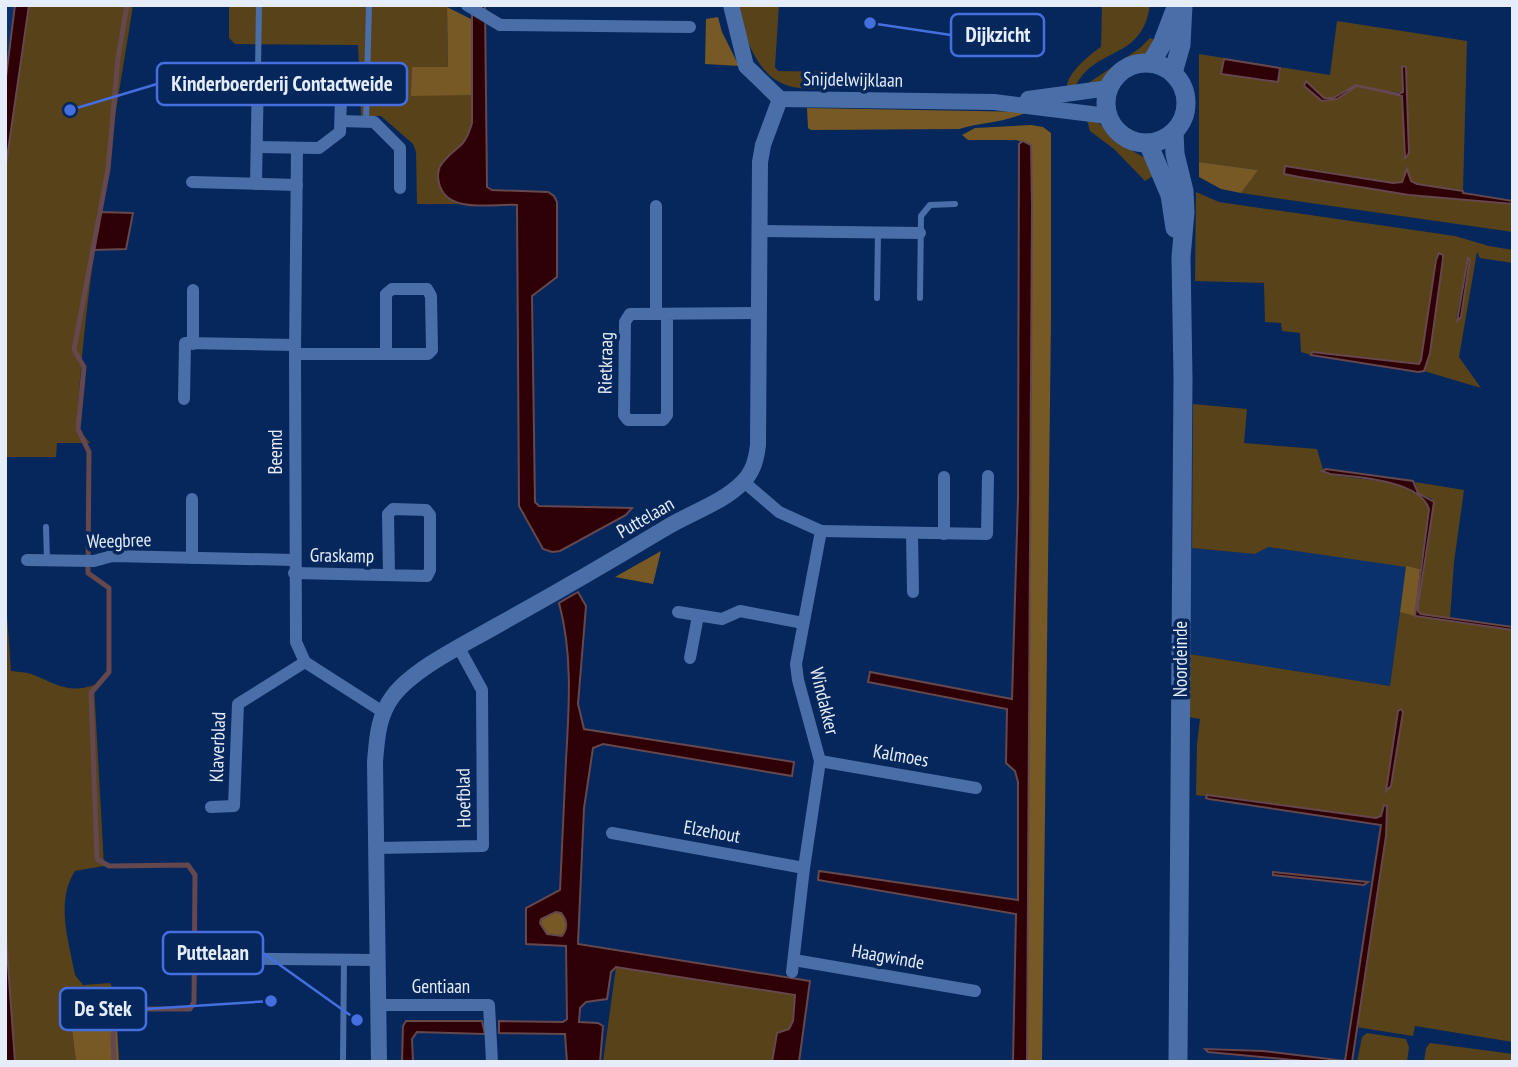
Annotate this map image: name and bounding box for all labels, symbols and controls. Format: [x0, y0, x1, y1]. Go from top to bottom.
callout: Dijkzicht [951, 14, 1044, 56]
text: Dijkzicht [966, 21, 1030, 48]
callout: Kinderboerderij Contactweide [157, 63, 407, 105]
street label: Snijdelwijklaan [803, 66, 903, 92]
text: Kinderboerderij Contactweide [171, 70, 393, 97]
street label: Rietkraag [592, 332, 618, 394]
street label: Beemd [263, 429, 287, 475]
street label: Puttelaan [612, 491, 678, 543]
street label: Weegbree [86, 527, 152, 553]
street label: Graskamp [310, 542, 374, 568]
street label: Noordeinde [1168, 621, 1192, 697]
street label: Windakker [805, 665, 845, 738]
street label: Klaverblad [204, 711, 230, 783]
street label: Kalmoes [871, 738, 931, 772]
street label: Hoefblad [450, 768, 476, 828]
street label: Elzehout [682, 814, 743, 848]
callout: Puttelaan [163, 932, 263, 974]
street label: Haagwinde [850, 938, 926, 974]
text: Puttelaan [177, 939, 249, 966]
street label: Gentiaan [412, 974, 470, 998]
callout: De Stek [60, 988, 146, 1030]
text: De Stek [74, 995, 132, 1022]

